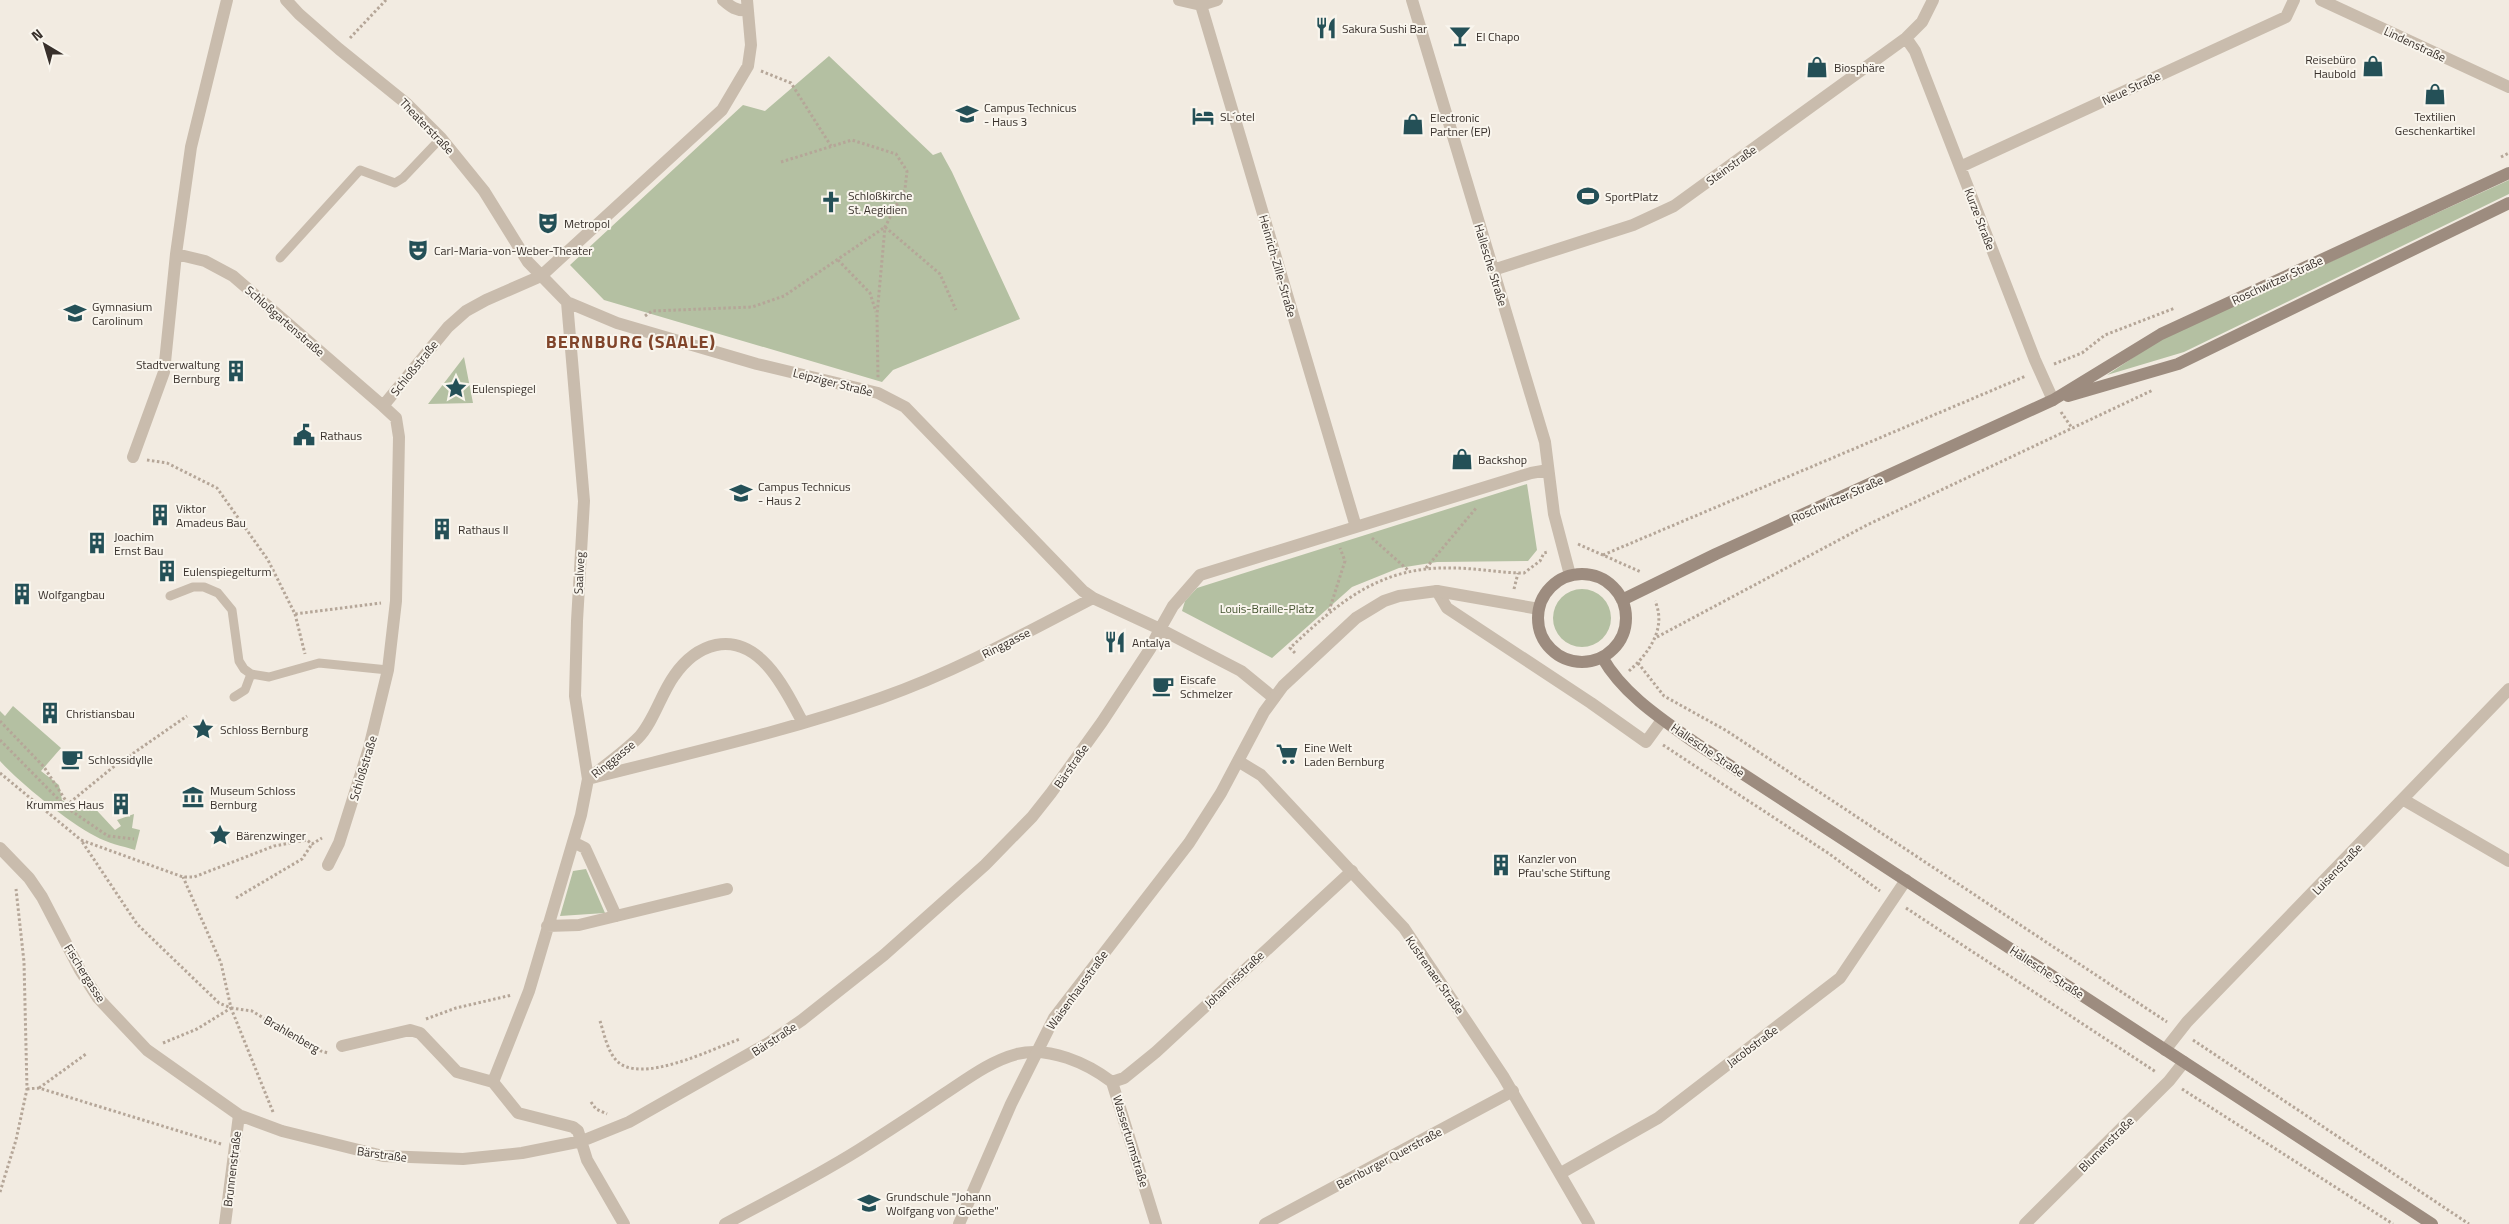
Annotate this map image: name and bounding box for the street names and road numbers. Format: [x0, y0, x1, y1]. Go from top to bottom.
street label: Lindenstraße [2381, 21, 2449, 67]
street label: Neue Straße [2098, 66, 2164, 110]
street label: Theaterstraße [395, 93, 459, 159]
street label: Steinstraße [1702, 140, 1760, 190]
street label: Kurze Straße [1959, 185, 2001, 253]
street label: Heinrich-Zille-Straße [1254, 212, 1302, 320]
street label: Hallesche Straße [1469, 221, 1513, 309]
street label: Roschwitzer Straße [2228, 251, 2326, 309]
street label: Schloßgartenstraße [241, 281, 329, 361]
street label: Schloßstraße [386, 336, 442, 400]
street label: Leipziger Straße [791, 363, 875, 401]
street label: Roschwitzer Straße [1788, 470, 1886, 528]
street label: Saalweg [568, 551, 590, 595]
street label: Ringgasse [979, 623, 1033, 663]
street label: Hallesche Straße [1667, 718, 1749, 782]
street label: Schloßstraße [344, 733, 382, 803]
street label: Ringgasse [587, 735, 639, 783]
street label: Bärstraße [1049, 740, 1093, 792]
street label: Luisenstraße [2307, 839, 2367, 899]
street label: Kustrenaer Straße [1401, 932, 1469, 1018]
street label: Fischergasse [60, 940, 110, 1006]
street label: Hallesche Straße [2006, 941, 2088, 1003]
street label: Waisenhausstraße [1042, 946, 1112, 1034]
street label: Johannisstraße [1200, 946, 1268, 1012]
street label: Brahlenberg [260, 1010, 324, 1058]
street label: Bärstraße [748, 1017, 800, 1061]
street label: Jacobstraße [1722, 1020, 1782, 1072]
street label: Wasserturmstraße [1108, 1093, 1154, 1189]
street label: Blumenstraße [2074, 1112, 2138, 1176]
street label: Bernburger Querstraße [1333, 1122, 1445, 1194]
street label: Brunnenstraße [218, 1130, 246, 1208]
street label: Bärstraße [356, 1141, 408, 1167]

